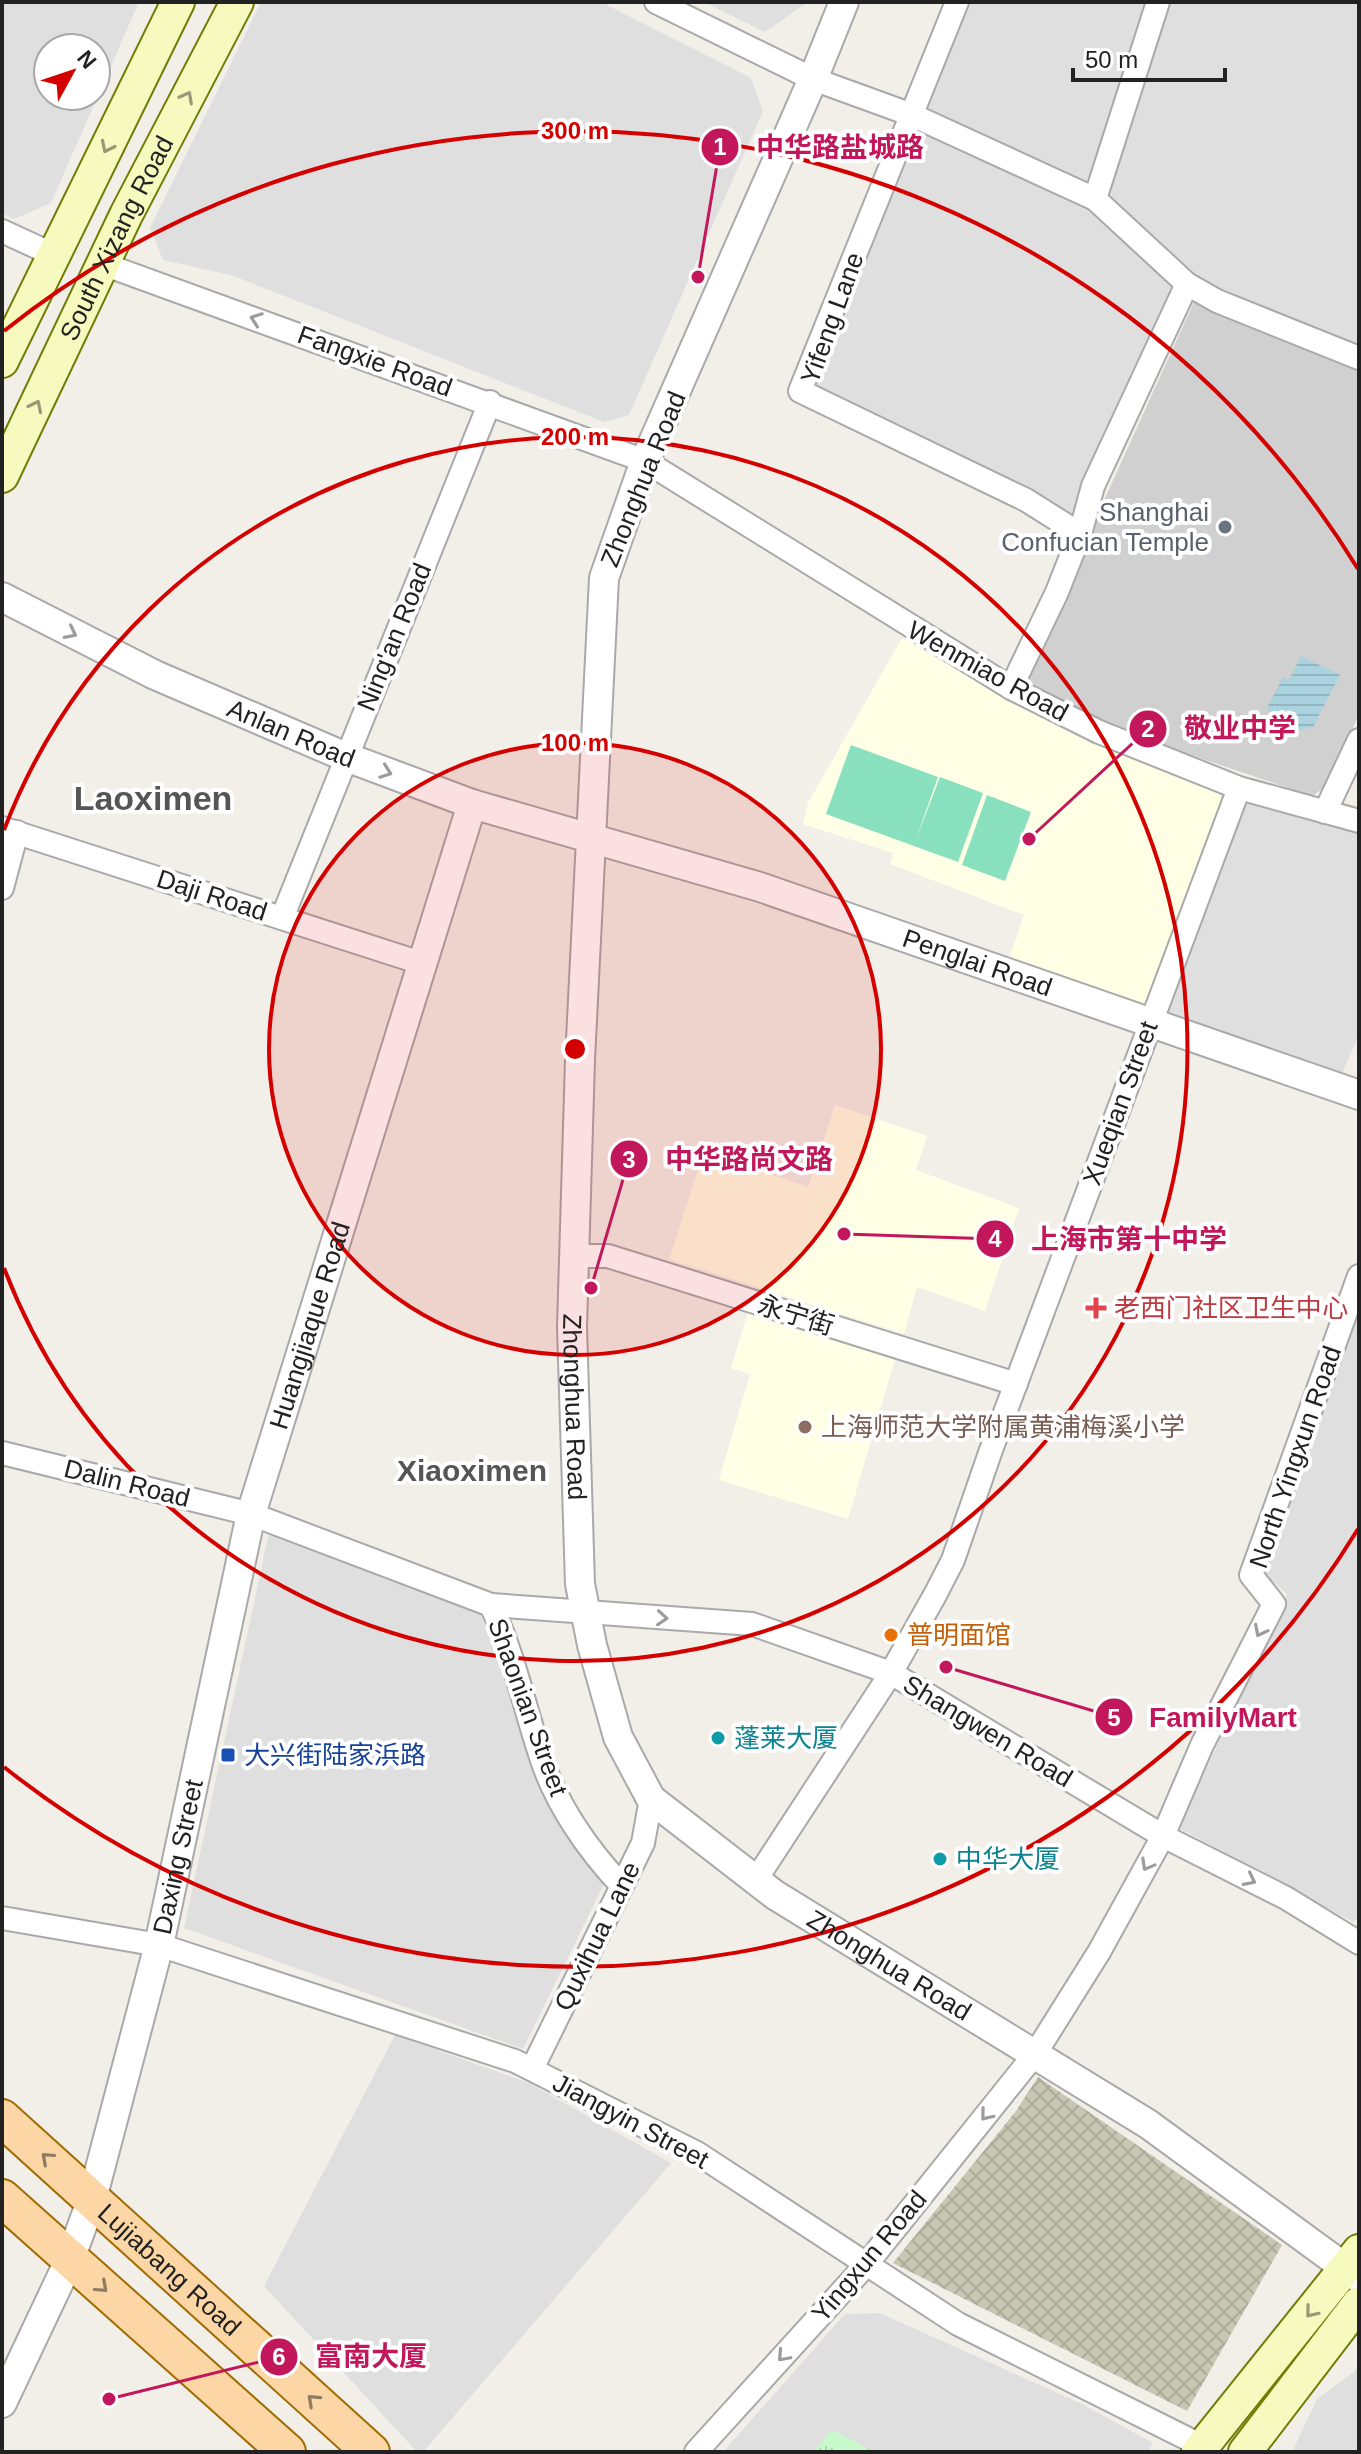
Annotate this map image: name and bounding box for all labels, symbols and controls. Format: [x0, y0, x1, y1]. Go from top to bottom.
north arrow [32, 32, 112, 112]
scale bar [1073, 32, 1225, 82]
text: N [72, 45, 102, 74]
text: 50 m [1085, 46, 1138, 73]
one-way arrow [178, 91, 193, 105]
text: 300 m [541, 117, 609, 144]
callout: 中华路盐城路 [700, 121, 940, 173]
street label: South Xizang Road [54, 131, 180, 345]
text: 中华路盐城路 [756, 132, 924, 163]
text: 1 [713, 133, 727, 160]
one-way arrow [101, 139, 117, 154]
street label: Yifeng Lane [794, 248, 870, 388]
one-way arrow [250, 312, 264, 329]
street label: Fangxie Road [294, 319, 456, 403]
street label: Zhonghua Road [594, 387, 692, 571]
one-way arrow [26, 399, 42, 414]
text: 200 m [541, 423, 609, 450]
place label: Shanghai Confucian Temple [1001, 497, 1209, 557]
marker: Shanghai Confucian Temple [1216, 518, 1234, 536]
street label: Ning'an Road [351, 559, 437, 715]
street label: Wenmiao Road [903, 615, 1073, 727]
one-way arrow [63, 623, 78, 638]
street label: Anlan Road [223, 693, 359, 774]
callout: 敬业中学 [1128, 703, 1312, 755]
text: 敬业中学 [1184, 713, 1296, 744]
text: 2 [1141, 715, 1155, 742]
text: 100 m [541, 729, 609, 756]
one-way arrow [378, 762, 392, 779]
district label: Laoximen [74, 779, 232, 817]
street label: Daji Road [153, 863, 271, 927]
street label: Penglai Road [899, 923, 1056, 1002]
street label: Xueqian Street [1076, 1016, 1164, 1189]
centre of rings [561, 1035, 589, 1063]
callout: 中华路尚文路 [609, 1133, 849, 1185]
text: 中华路尚文路 [665, 1144, 833, 1175]
text: 3 [622, 1146, 636, 1173]
callout: 上海市第十中学 [975, 1213, 1243, 1265]
street label: Huangjiaque Road [263, 1218, 356, 1433]
text: 上海市第十中学 [1031, 1224, 1227, 1255]
text: 4 [988, 1225, 1002, 1252]
street label: 永宁街 [754, 1289, 838, 1341]
place label: 老西门社区卫生中心 [1114, 1293, 1348, 1323]
marker: 老西门社区卫生中心 [1085, 1297, 1107, 1319]
street label: Zhonghua Road [557, 1313, 592, 1501]
street label: North Yingxun Road [1243, 1342, 1347, 1572]
place label: 上海师范大学附属黄浦梅溪小学 [821, 1412, 1185, 1442]
marker: 上海师范大学附属黄浦梅溪小学 [796, 1418, 814, 1436]
street label: Dalin Road [61, 1453, 193, 1513]
district label: Xiaoximen [397, 1454, 547, 1487]
one-way arrow [656, 1609, 669, 1626]
street label: Shaonian Street [482, 1614, 574, 1800]
place label: 普明面馆 [907, 1620, 1011, 1650]
one-way arrow [1255, 1623, 1270, 1638]
marker: 普明面馆 [882, 1626, 900, 1644]
street label: Shangwen Road [898, 1669, 1078, 1793]
callout: FamilyMart [1094, 1691, 1313, 1743]
text: FamilyMart [1149, 1702, 1297, 1733]
text: 5 [1107, 1704, 1121, 1731]
place label: 蓬莱大厦 [734, 1723, 838, 1753]
marker: 蓬莱大厦 [709, 1729, 727, 1747]
place label: 大兴街陆家浜路 [244, 1740, 426, 1770]
marker: 大兴街陆家浜路 [219, 1746, 237, 1764]
street label: Daxing Street [147, 1776, 209, 1937]
place label: 中华大厦 [956, 1844, 1060, 1874]
marker: 中华大厦 [931, 1850, 949, 1868]
one-way arrow [1141, 1856, 1157, 1871]
street label: Quxihua Lane [548, 1857, 646, 2015]
one-way arrow [1242, 1871, 1257, 1886]
street label: Zhonghua Road [802, 1904, 977, 2027]
street label: Jiangyin Street [548, 2067, 715, 2175]
one-way arrow [981, 2105, 996, 2120]
one-way arrow [42, 2154, 57, 2168]
street label: Yingxun Road [805, 2184, 933, 2328]
street label: Lujiabang Road [92, 2197, 247, 2342]
one-way arrow [92, 2277, 107, 2292]
one-way arrow [1306, 2303, 1321, 2318]
callout: 富南大厦 [259, 2331, 443, 2383]
text: 富南大厦 [315, 2341, 427, 2372]
text: 6 [272, 2343, 286, 2370]
one-way arrow [778, 2347, 792, 2362]
one-way arrow [308, 2394, 322, 2409]

